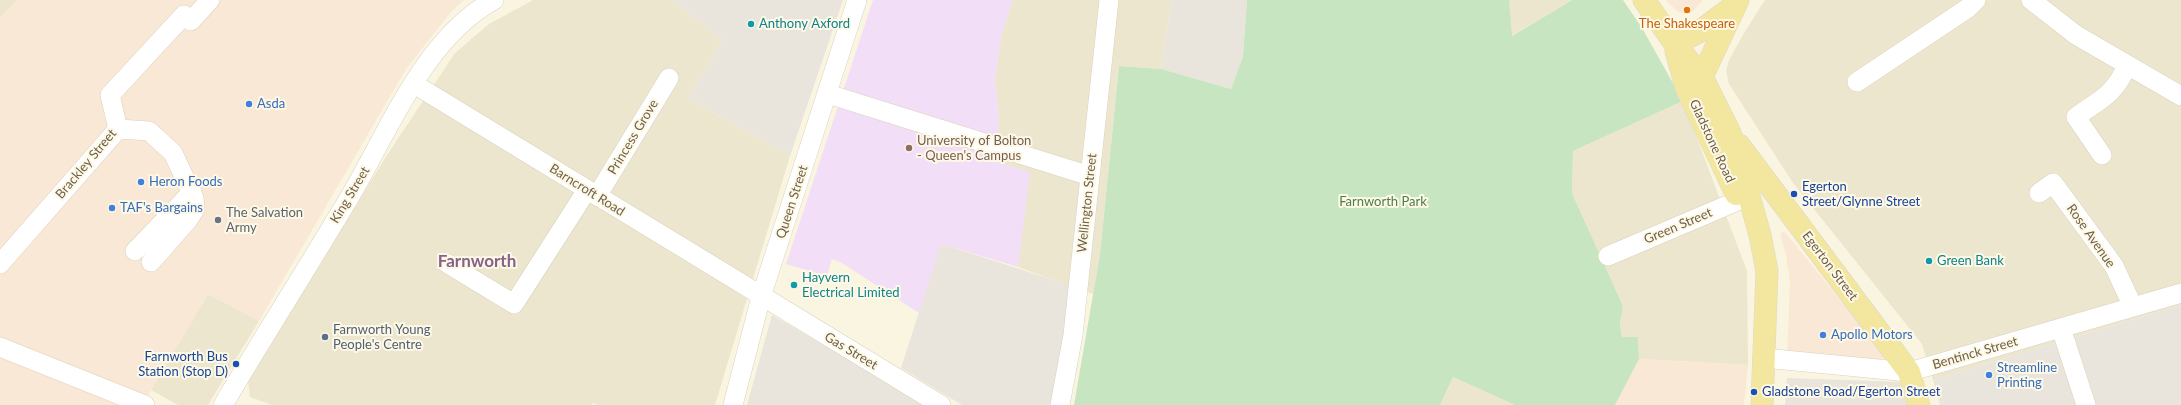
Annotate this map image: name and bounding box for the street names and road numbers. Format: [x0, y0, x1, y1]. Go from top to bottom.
street label: Princess Grove [604, 97, 662, 177]
street label: Gladstone Road [1686, 97, 1738, 185]
street label: Brackley Street [52, 126, 120, 202]
street label: Wellington Street [1074, 153, 1100, 253]
street label: Barncroft Road [547, 161, 627, 219]
street label: Queen Street [773, 163, 811, 241]
street label: King Street [327, 164, 373, 226]
street label: Rose Avenue [2063, 201, 2119, 271]
street label: Green Street [1642, 205, 1714, 247]
street label: Egerton Street [1799, 228, 1861, 304]
street label: Gas Street [822, 329, 880, 373]
street label: Bentinck Street [1931, 333, 2019, 373]

